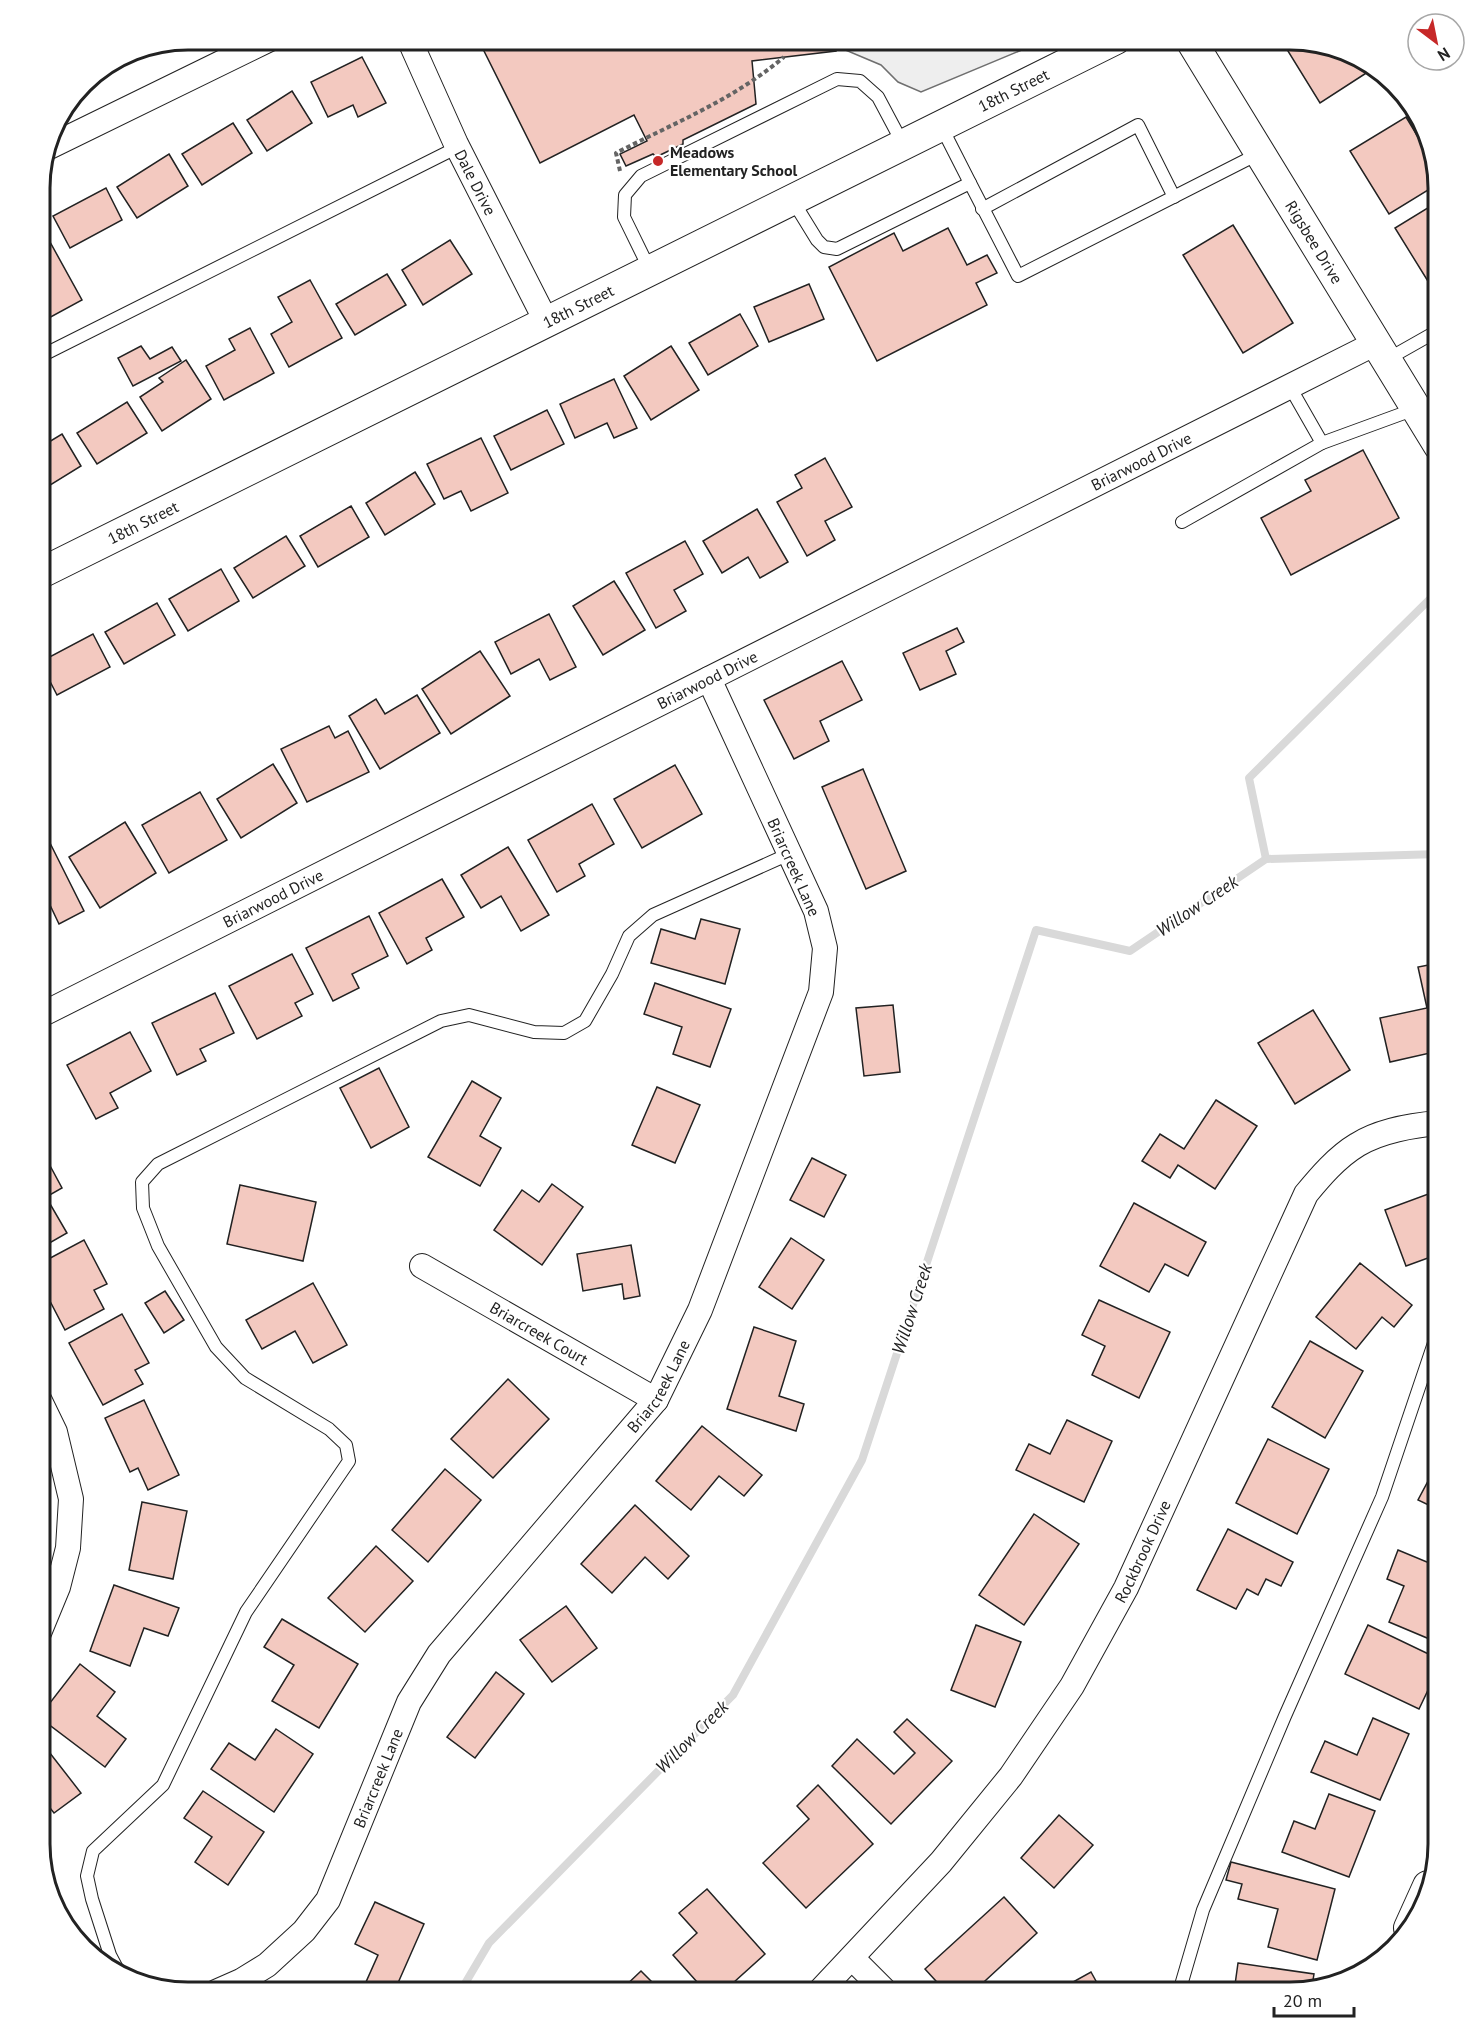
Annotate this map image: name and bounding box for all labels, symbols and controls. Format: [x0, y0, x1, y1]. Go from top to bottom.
north arrow [1406, 12, 1466, 72]
text: N [1434, 43, 1454, 66]
street label: 18th Street [975, 64, 1053, 116]
place label: Meadows Elementary School [670, 142, 797, 180]
street label: Dale Drive [450, 146, 501, 219]
marker: Meadows Elementary School [651, 154, 665, 168]
street label: Rigsbee Drive [1281, 197, 1347, 287]
street label: 18th Street [539, 280, 618, 332]
street label: Briarwood Drive [1088, 428, 1195, 495]
street label: 18th Street [104, 496, 182, 548]
street label: Briarwood Drive [653, 646, 761, 713]
street label: Briarcreek Lane [763, 815, 825, 919]
street label: Briarwood Drive [219, 865, 327, 932]
water label: Willow Creek [1151, 869, 1243, 941]
water label: Willow Creek [886, 1260, 937, 1357]
street label: Briarcreek Court [487, 1297, 592, 1369]
street label: Briarcreek Lane [623, 1336, 694, 1437]
street label: Rockbrook Drive [1110, 1497, 1175, 1606]
water label: Willow Creek [650, 1695, 734, 1778]
street label: Briarcreek Lane [349, 1725, 407, 1831]
scale bar [1274, 1980, 1354, 2018]
text: 20 m [1283, 1989, 1322, 2012]

